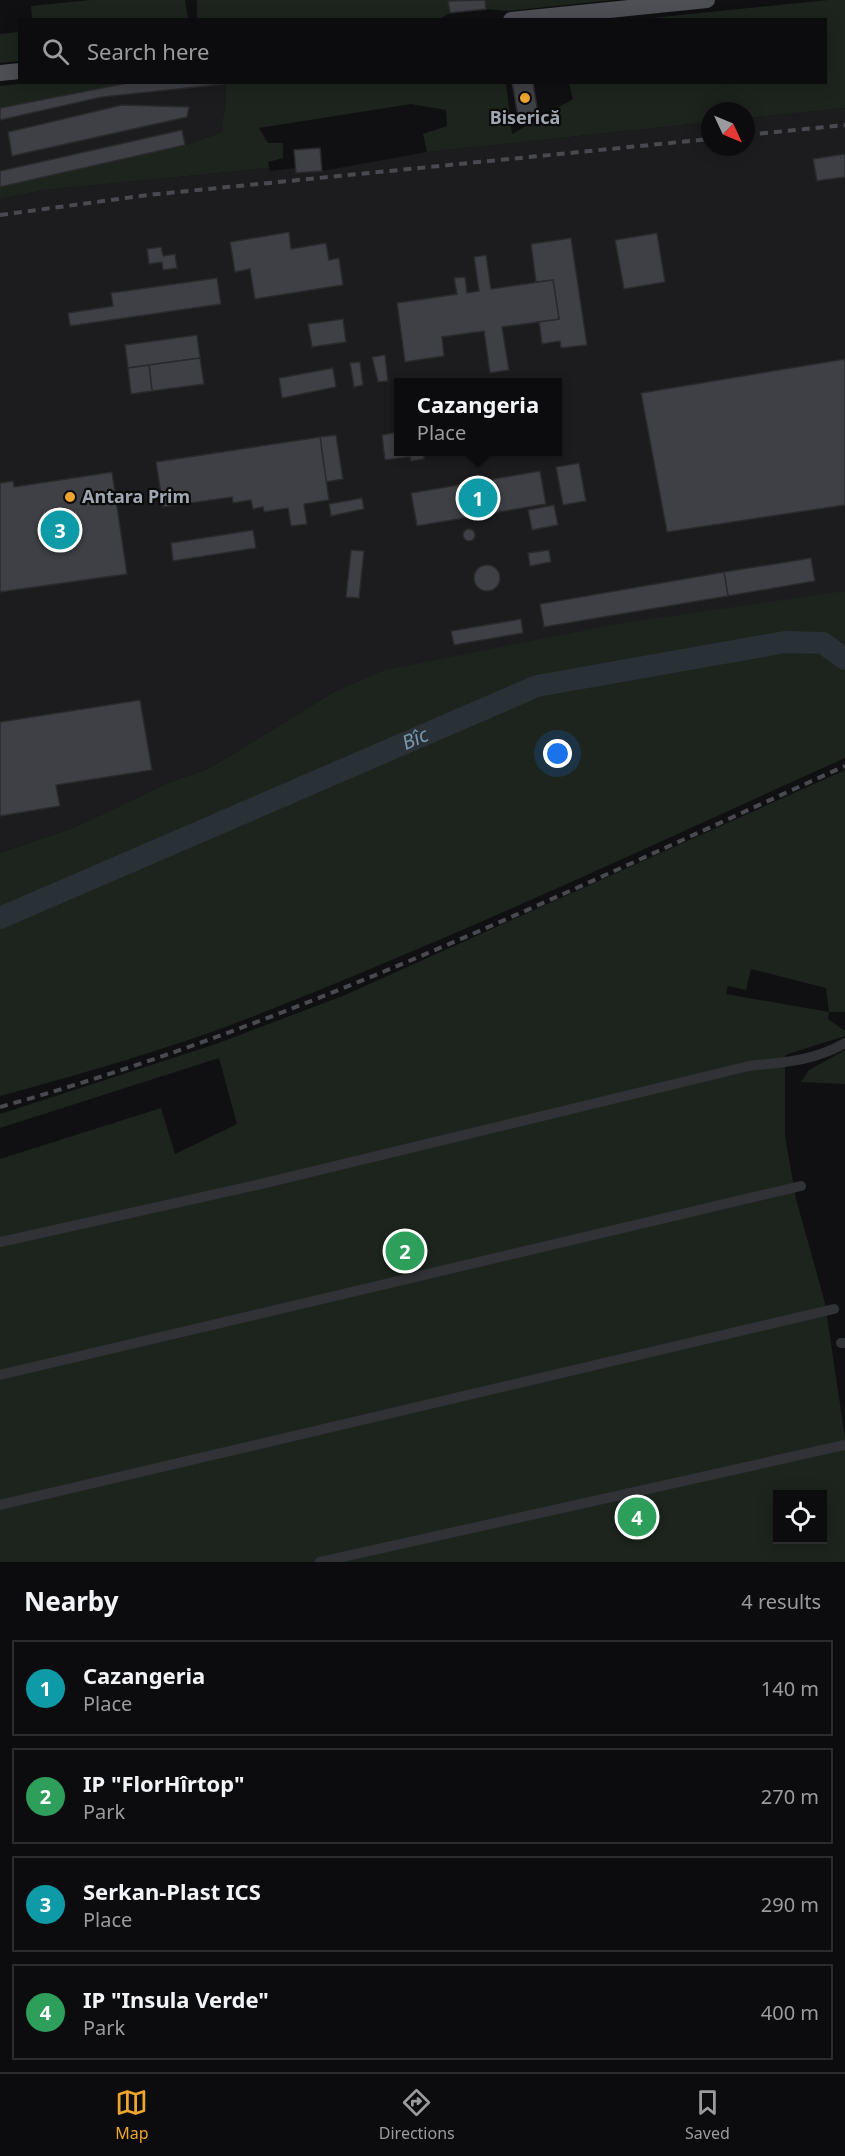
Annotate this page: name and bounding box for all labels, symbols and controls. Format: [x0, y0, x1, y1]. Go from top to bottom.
search box [18, 18, 827, 84]
icon: search [39, 35, 72, 68]
text: Search here [87, 36, 209, 66]
marker: Biserică [518, 91, 532, 105]
north arrow [701, 102, 755, 156]
place label: Biserică [490, 105, 560, 129]
popup [394, 378, 562, 456]
text: Cazangeria [417, 389, 539, 419]
text: Place [417, 419, 466, 446]
pin: 1 [458, 476, 498, 520]
place label: Antara Prim [82, 484, 190, 508]
marker: Antara Prim [63, 490, 77, 504]
pin: 3 [40, 508, 80, 552]
water label: Bîc [397, 720, 433, 756]
your location [543, 739, 572, 768]
pin: 2 [386, 1228, 424, 1274]
map controls [773, 1490, 827, 1544]
button: locate [773, 1490, 827, 1544]
pin: 4 [618, 1494, 656, 1540]
text: Nearby [24, 1583, 119, 1619]
text: 4 results [741, 1588, 821, 1615]
text: Cazangeria [83, 1660, 205, 1690]
text: 1 [40, 1675, 51, 1702]
text: 140 m [761, 1675, 819, 1702]
text: Place [83, 1690, 132, 1717]
text: IP "FlorHîrtop" [83, 1768, 244, 1798]
text: 2 [40, 1783, 51, 1810]
text: 270 m [761, 1783, 819, 1810]
text: Park [83, 1798, 125, 1825]
text: Serkan-Plast ICS [83, 1876, 261, 1906]
text: 3 [40, 1891, 51, 1918]
text: 290 m [761, 1891, 819, 1918]
text: Place [83, 1906, 132, 1933]
text: IP "Insula Verde" [83, 1984, 269, 2014]
text: 4 [40, 1999, 51, 2026]
text: 400 m [761, 1999, 819, 2026]
text: Park [83, 2014, 125, 2041]
tab: Map [115, 2086, 148, 2144]
tab: Directions [379, 2086, 455, 2144]
tab: Saved [685, 2086, 730, 2144]

